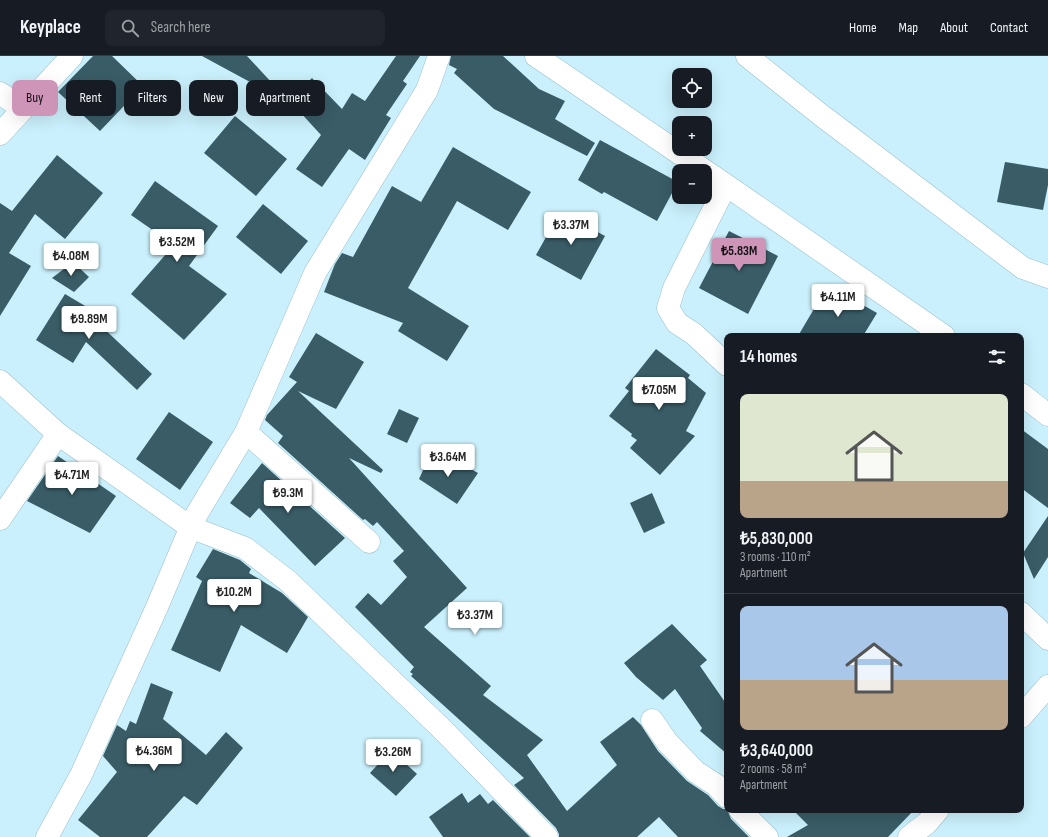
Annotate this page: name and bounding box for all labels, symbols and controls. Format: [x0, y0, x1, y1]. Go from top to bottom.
search box [105, 10, 385, 46]
text: Keyplace [20, 16, 81, 39]
icon: search [119, 17, 141, 39]
text: Search here [151, 18, 210, 37]
text: Home [849, 19, 877, 36]
text: Map [899, 19, 918, 36]
text: About [940, 19, 968, 36]
text: Contact [990, 19, 1028, 36]
map controls [672, 68, 712, 204]
button: locate [672, 68, 712, 108]
chip: Buy [12, 80, 58, 116]
chip: Rent [66, 80, 116, 116]
chip: Filters [124, 80, 181, 116]
chip: New [189, 80, 238, 116]
chip: Apartment [246, 80, 325, 116]
button: + [672, 116, 712, 156]
button: − [672, 164, 712, 204]
pin: ₺3.37M [538, 212, 604, 246]
text: ₺3.37M [553, 217, 589, 233]
pin: ₺3.52M [144, 229, 210, 263]
text: ₺3.52M [159, 234, 195, 250]
pin: ₺5.83M [706, 238, 772, 272]
pin: ₺4.08M [38, 243, 104, 277]
text: ₺5.83M [721, 243, 757, 259]
text: ₺4.08M [53, 248, 89, 264]
pin: ₺4.11M [805, 284, 871, 318]
text: ₺4.11M [821, 289, 855, 305]
pin: ₺9.89M [56, 306, 122, 340]
text: ₺9.89M [71, 311, 107, 327]
icon: filters [986, 346, 1008, 368]
text: 14 homes [740, 347, 797, 367]
pin: ₺7.05M [626, 377, 692, 411]
text: ₺7.05M [642, 382, 676, 398]
icon: home [838, 420, 910, 492]
pin: ₺3.64M [415, 444, 481, 478]
text: ₺3.64M [430, 449, 466, 465]
pin: ₺4.71M [39, 462, 105, 496]
text: ₺4.71M [55, 467, 89, 483]
pin: ₺9.3M [260, 480, 316, 514]
text: ₺9.3M [273, 485, 303, 501]
text: ₺5,830,000 [740, 529, 813, 549]
text: 3 rooms · 110 m² [740, 549, 811, 565]
text: Apartment [740, 565, 787, 581]
pin: ₺10.2M [201, 579, 267, 613]
text: ₺10.2M [216, 584, 252, 600]
pin: ₺3.37M [442, 602, 508, 636]
text: ₺3.37M [457, 607, 493, 623]
icon: home [838, 632, 910, 704]
pin: ₺4.36M [121, 738, 187, 772]
pin: ₺3.26M [360, 739, 426, 773]
text: ₺3,640,000 [740, 741, 813, 761]
text: ₺4.36M [136, 743, 172, 759]
text: ₺3.26M [375, 744, 411, 760]
text: 2 rooms · 58 m² [740, 761, 807, 777]
text: Apartment [740, 777, 787, 793]

